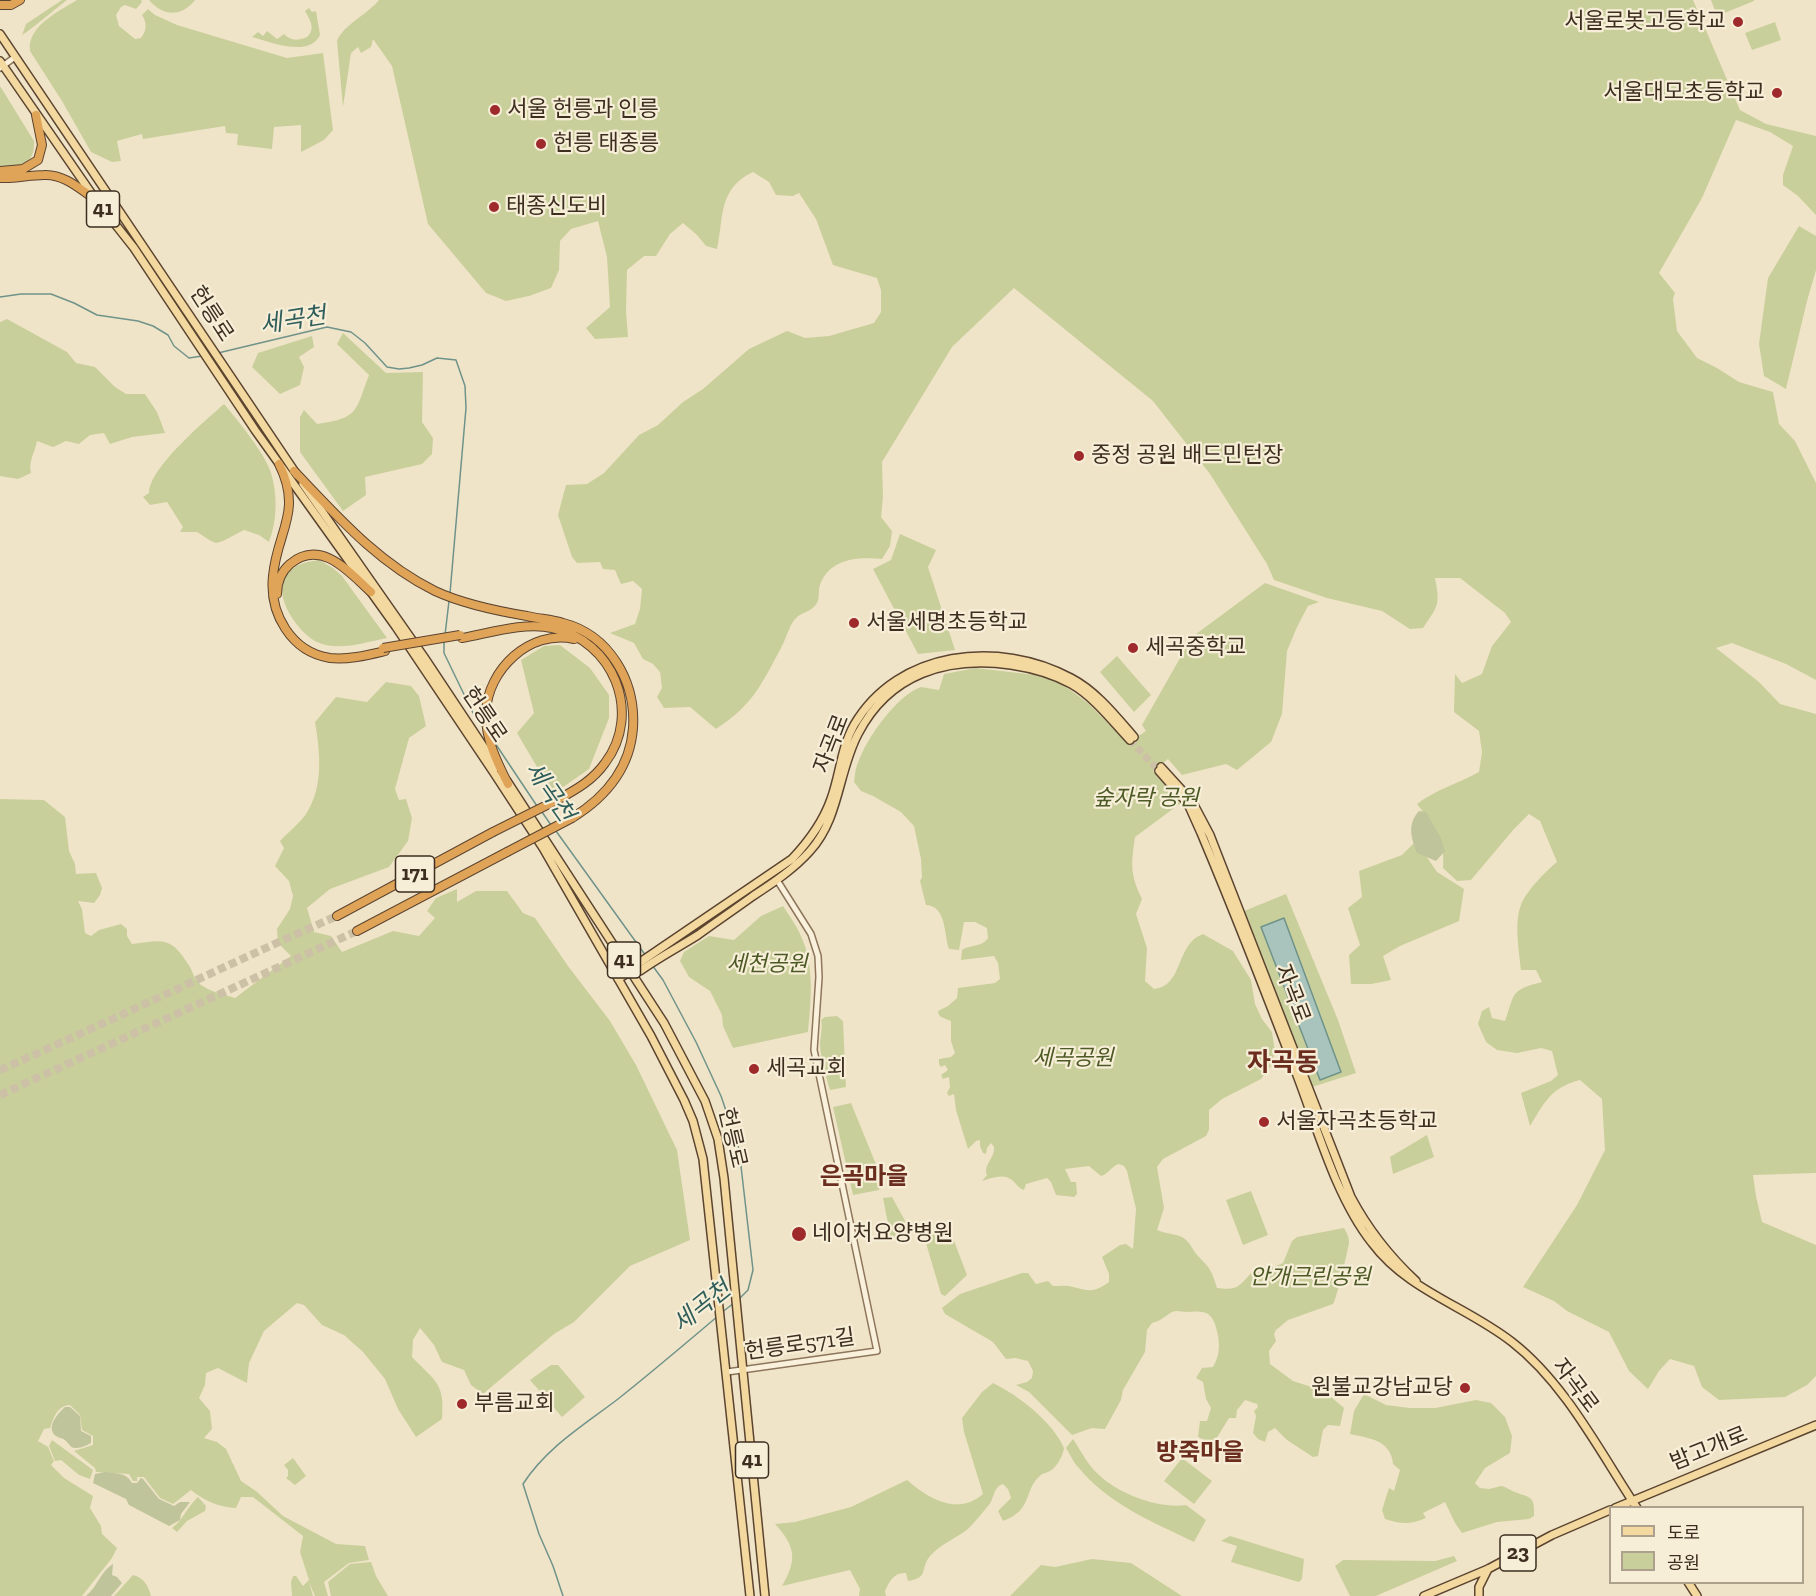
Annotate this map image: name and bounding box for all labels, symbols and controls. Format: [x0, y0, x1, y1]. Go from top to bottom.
place label: 서울로봇고등학교 [1564, 9, 1726, 35]
marker: 서울로봇고등학교 [1731, 15, 1745, 29]
place label: 서울대모초등학교 [1603, 80, 1765, 106]
marker: 서울대모초등학교 [1770, 86, 1784, 100]
place label: 서울 헌릉과 인릉 [507, 97, 659, 123]
marker: 서울 헌릉과 인릉 [488, 103, 502, 117]
place label: 헌릉 태종릉 [553, 131, 659, 157]
marker: 헌릉 태종릉 [534, 137, 548, 151]
road number: 41 [86, 191, 120, 227]
place label: 태종신도비 [506, 194, 607, 220]
marker: 태종신도비 [487, 200, 501, 214]
street label: 헌릉로 [183, 281, 239, 347]
water label: 세곡천 [258, 302, 328, 340]
place label: 중정 공원 배드민턴장 [1091, 443, 1283, 469]
marker: 중정 공원 배드민턴장 [1072, 449, 1086, 463]
place label: 서울세명초등학교 [866, 610, 1028, 636]
marker: 서울세명초등학교 [847, 616, 861, 630]
place label: 세곡중학교 [1145, 635, 1246, 661]
marker: 세곡중학교 [1126, 641, 1140, 655]
street label: 헌릉로 [456, 682, 512, 748]
street label: 자곡로 [809, 711, 855, 777]
water label: 세곡천 [518, 757, 580, 827]
park label: 숲자락 공원 [1093, 786, 1199, 812]
road number: 171 [396, 856, 434, 892]
road number: 41 [608, 942, 640, 978]
park label: 세천공원 [727, 952, 807, 978]
street label: 자곡로 [1269, 961, 1315, 1027]
park label: 세곡공원 [1033, 1046, 1113, 1072]
district label: 자곡동 [1247, 1048, 1319, 1080]
place label: 세곡교회 [766, 1056, 847, 1082]
marker: 세곡교회 [747, 1062, 761, 1076]
street label: 헌릉로 [712, 1105, 752, 1171]
place label: 서울자곡초등학교 [1276, 1109, 1438, 1135]
marker: 서울자곡초등학교 [1257, 1115, 1271, 1129]
district label: 은곡마을 [820, 1163, 908, 1191]
place label: 네이처요양병원 [812, 1221, 954, 1247]
marker: 네이처요양병원 [790, 1225, 808, 1243]
park label: 안개근린공원 [1249, 1265, 1371, 1291]
water label: 세곡천 [667, 1275, 737, 1339]
street label: 헌릉로571길 [743, 1324, 857, 1366]
street label: 자곡로 [1546, 1354, 1604, 1418]
place label: 원불교강남교당 [1311, 1375, 1453, 1401]
marker: 원불교강남교당 [1458, 1381, 1472, 1395]
place label: 부름교회 [474, 1391, 555, 1417]
marker: 부름교회 [455, 1397, 469, 1411]
street label: 밤고개로 [1667, 1422, 1751, 1476]
district label: 방죽마을 [1156, 1439, 1244, 1467]
road number: 41 [736, 1442, 768, 1478]
legend [1609, 1506, 1804, 1584]
text: 도로 [1667, 1522, 1700, 1544]
road number: 23 [1500, 1535, 1536, 1571]
text: 공원 [1667, 1552, 1700, 1574]

